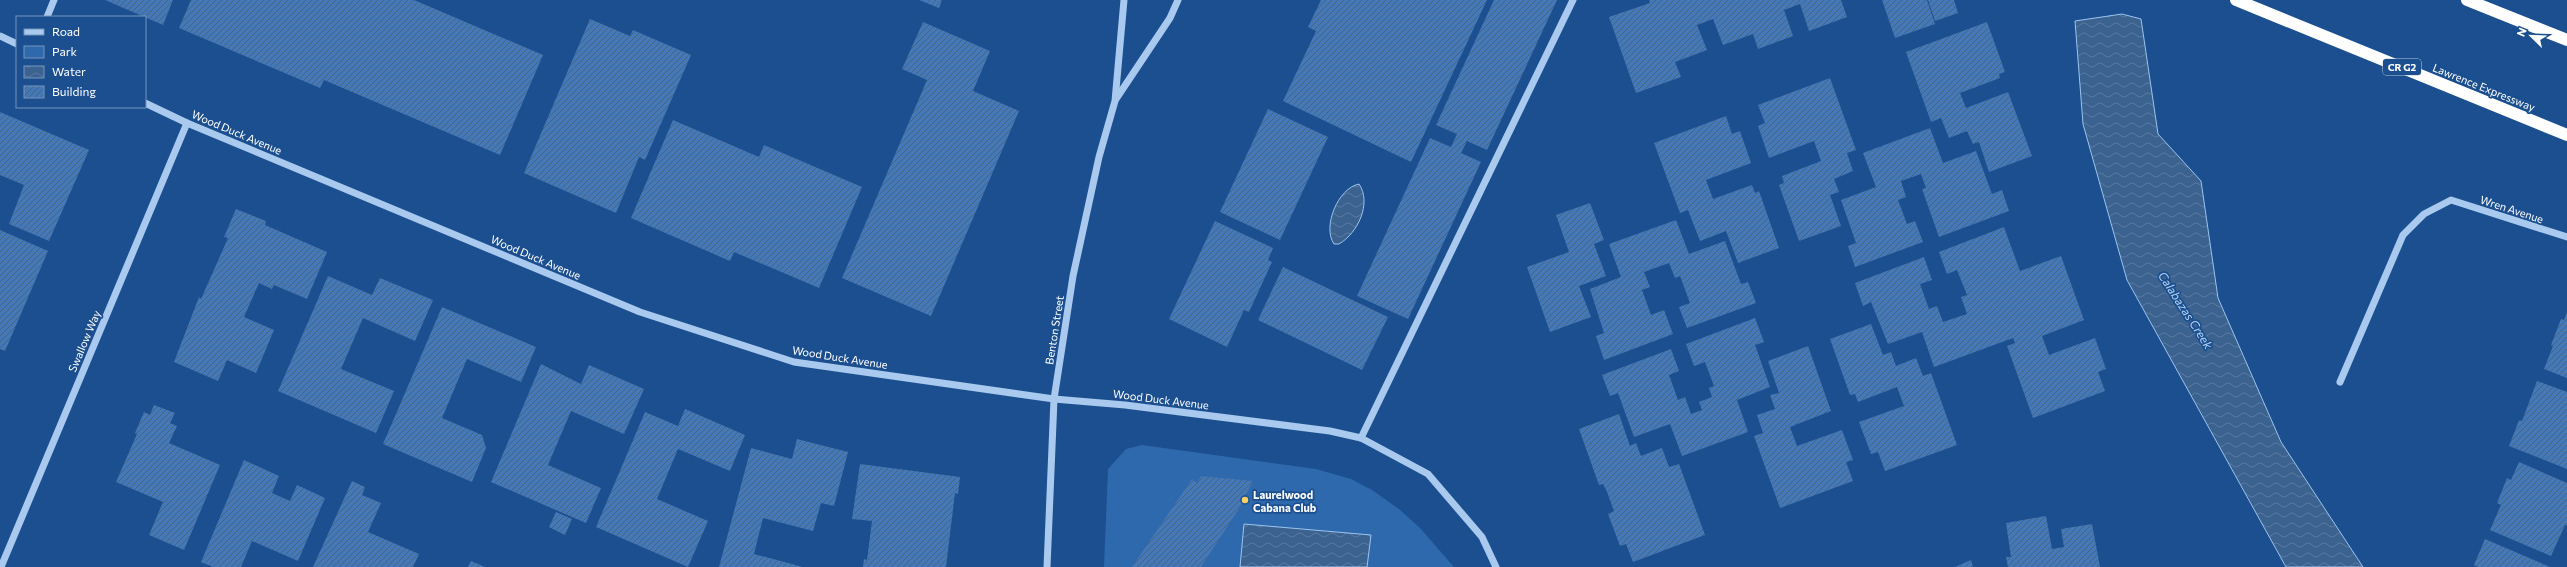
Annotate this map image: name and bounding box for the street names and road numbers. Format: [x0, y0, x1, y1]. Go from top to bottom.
road number: CR G2 [2383, 59, 2421, 75]
street label: Lawrence Expressway [2431, 61, 2537, 114]
street label: Wood Duck Avenue [190, 107, 284, 157]
street label: Wren Avenue [2479, 193, 2545, 225]
street label: Wood Duck Avenue [489, 232, 583, 282]
street label: Benton Street [1042, 294, 1066, 365]
street label: Swallow Way [65, 308, 103, 374]
street label: Wood Duck Avenue [791, 343, 889, 371]
street label: Wood Duck Avenue [1112, 387, 1210, 411]

